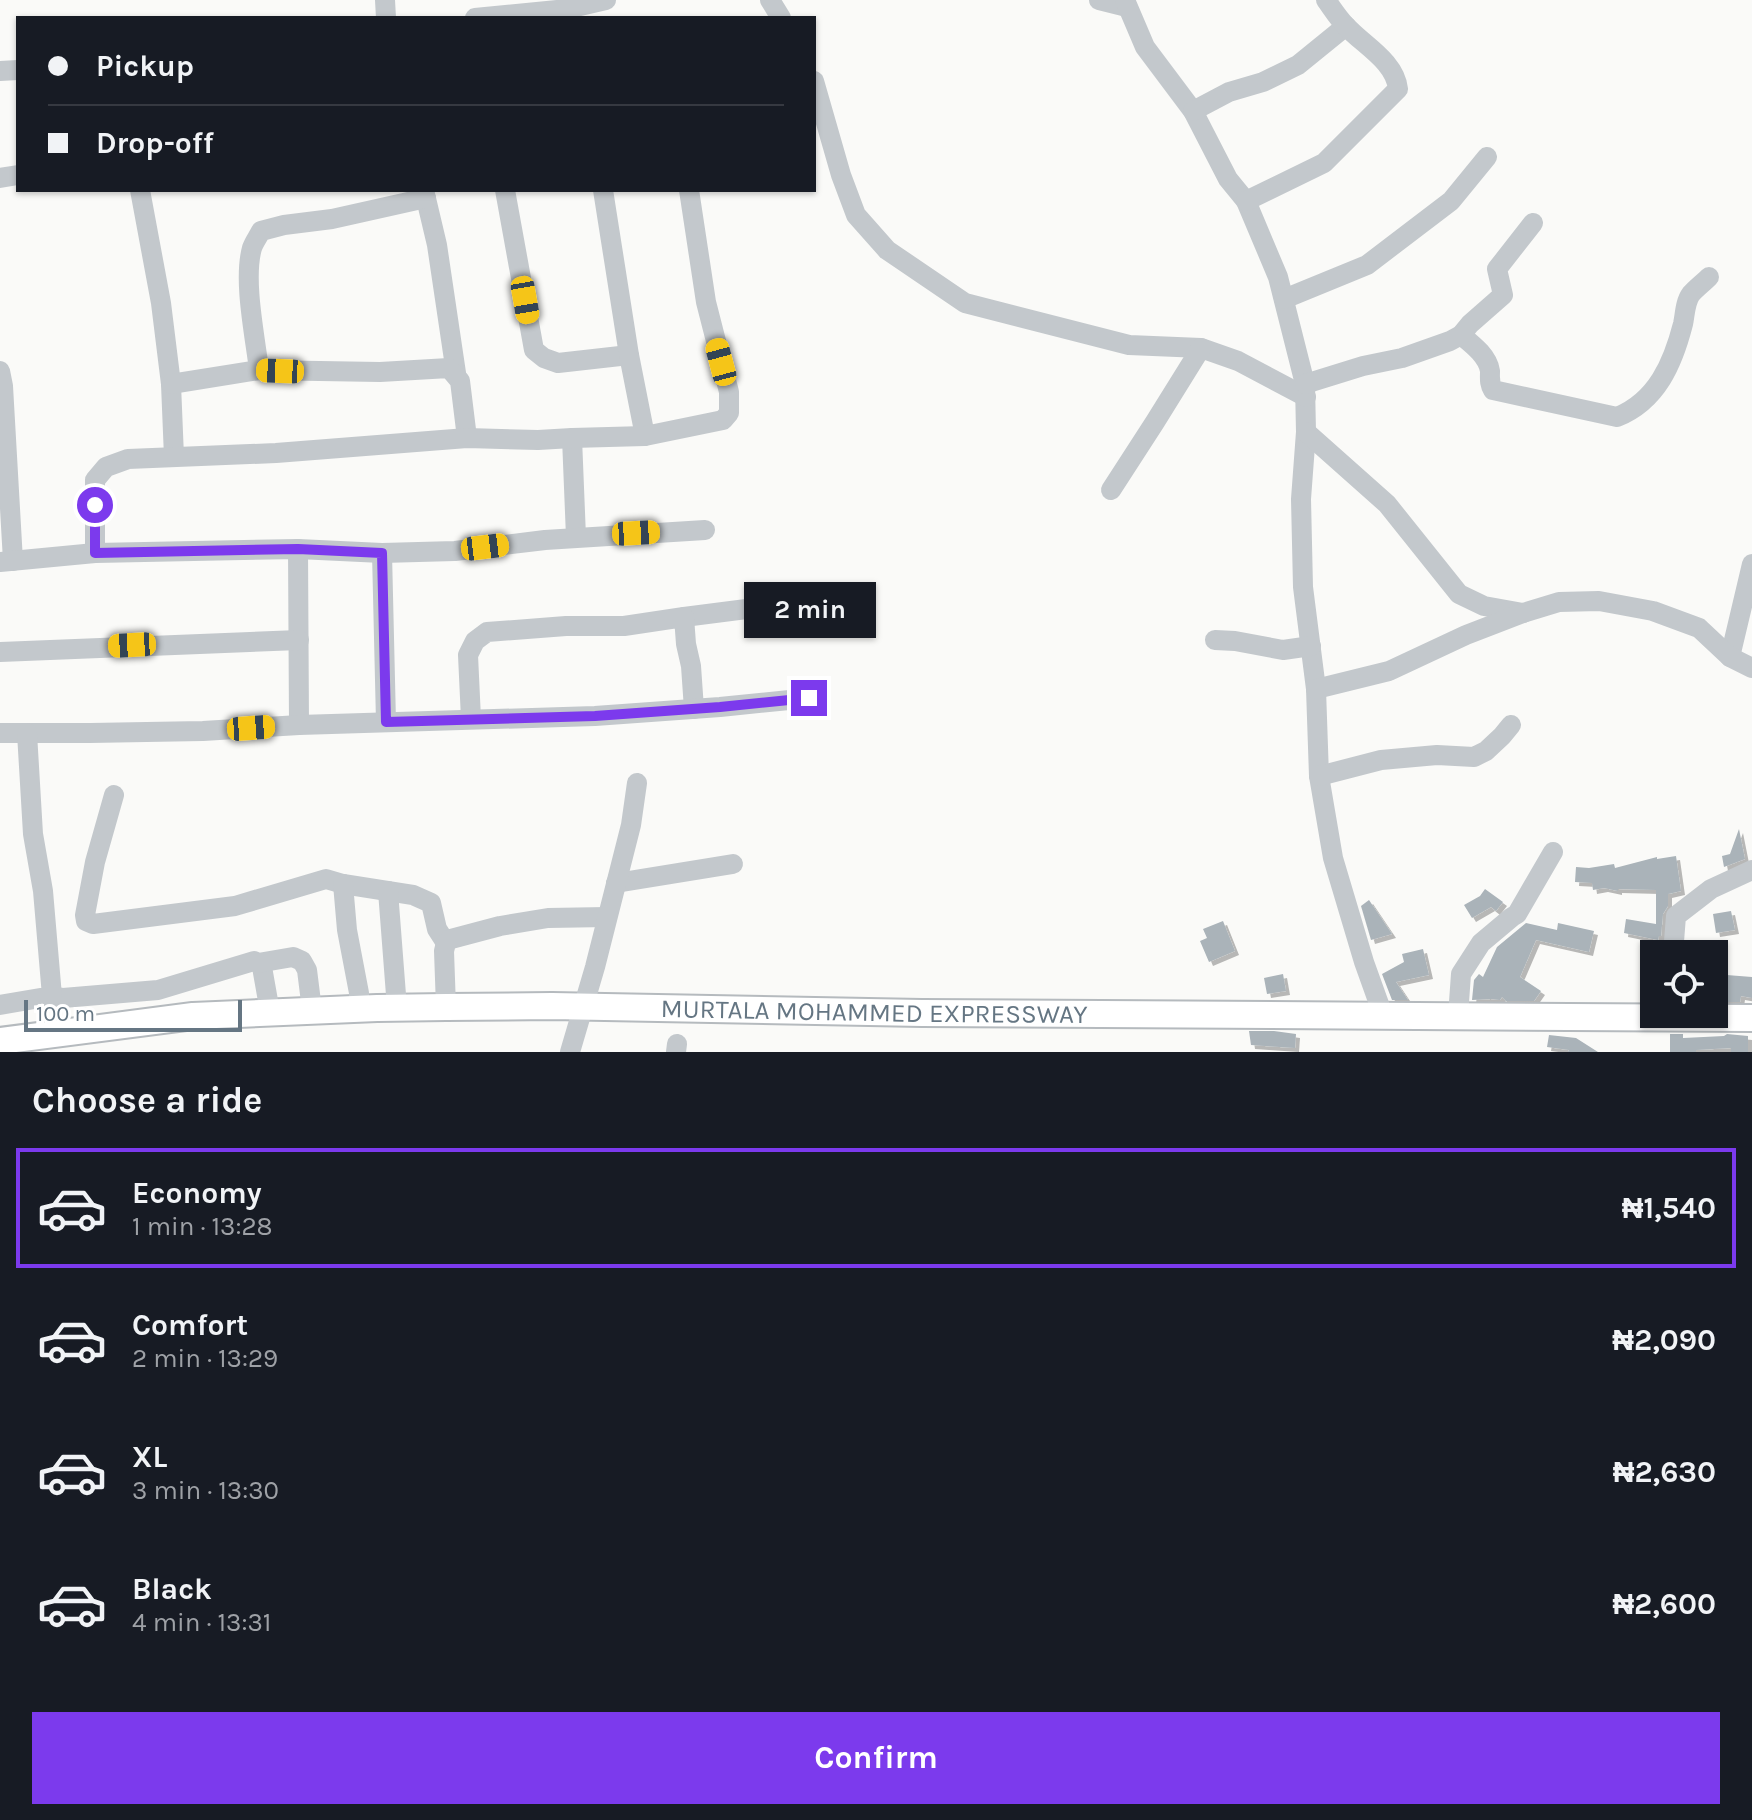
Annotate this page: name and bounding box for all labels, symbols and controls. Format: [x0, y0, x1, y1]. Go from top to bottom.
text: Pickup [96, 48, 194, 84]
text: Drop-off [96, 125, 214, 161]
car [509, 274, 541, 326]
car [703, 336, 739, 388]
car [256, 358, 304, 384]
route start [77, 487, 113, 523]
car [611, 520, 661, 546]
car [460, 532, 510, 562]
callout: 2 min [743, 582, 875, 638]
text: 2 min [774, 594, 846, 625]
car [107, 632, 157, 658]
route end [791, 680, 827, 716]
car [226, 714, 276, 742]
map controls [1640, 940, 1728, 1028]
button: locate [1640, 940, 1728, 1028]
street label: MURTALA MOHAMMED EXPRESSWAY [660, 993, 1088, 1030]
scale bar [24, 996, 242, 1032]
text: 100 m [36, 1001, 95, 1027]
text: Choose a ride [32, 1079, 262, 1121]
icon: car [36, 1172, 108, 1244]
text: Economy [132, 1175, 262, 1211]
text: ₦1,540 [1622, 1190, 1716, 1226]
text: 1 min · 13:28 [132, 1211, 273, 1242]
icon: car [36, 1304, 108, 1376]
text: Comfort [132, 1307, 248, 1343]
text: ₦2,090 [1612, 1322, 1716, 1358]
text: 2 min · 13:29 [132, 1343, 278, 1374]
icon: car [36, 1436, 108, 1508]
text: XL [132, 1439, 167, 1475]
text: ₦2,630 [1613, 1454, 1716, 1490]
text: 3 min · 13:30 [132, 1475, 279, 1506]
icon: car [36, 1568, 108, 1640]
text: Black [132, 1571, 212, 1607]
text: ₦2,600 [1612, 1586, 1716, 1622]
text: 4 min · 13:31 [132, 1607, 271, 1638]
button: Confirm [32, 1712, 1720, 1804]

